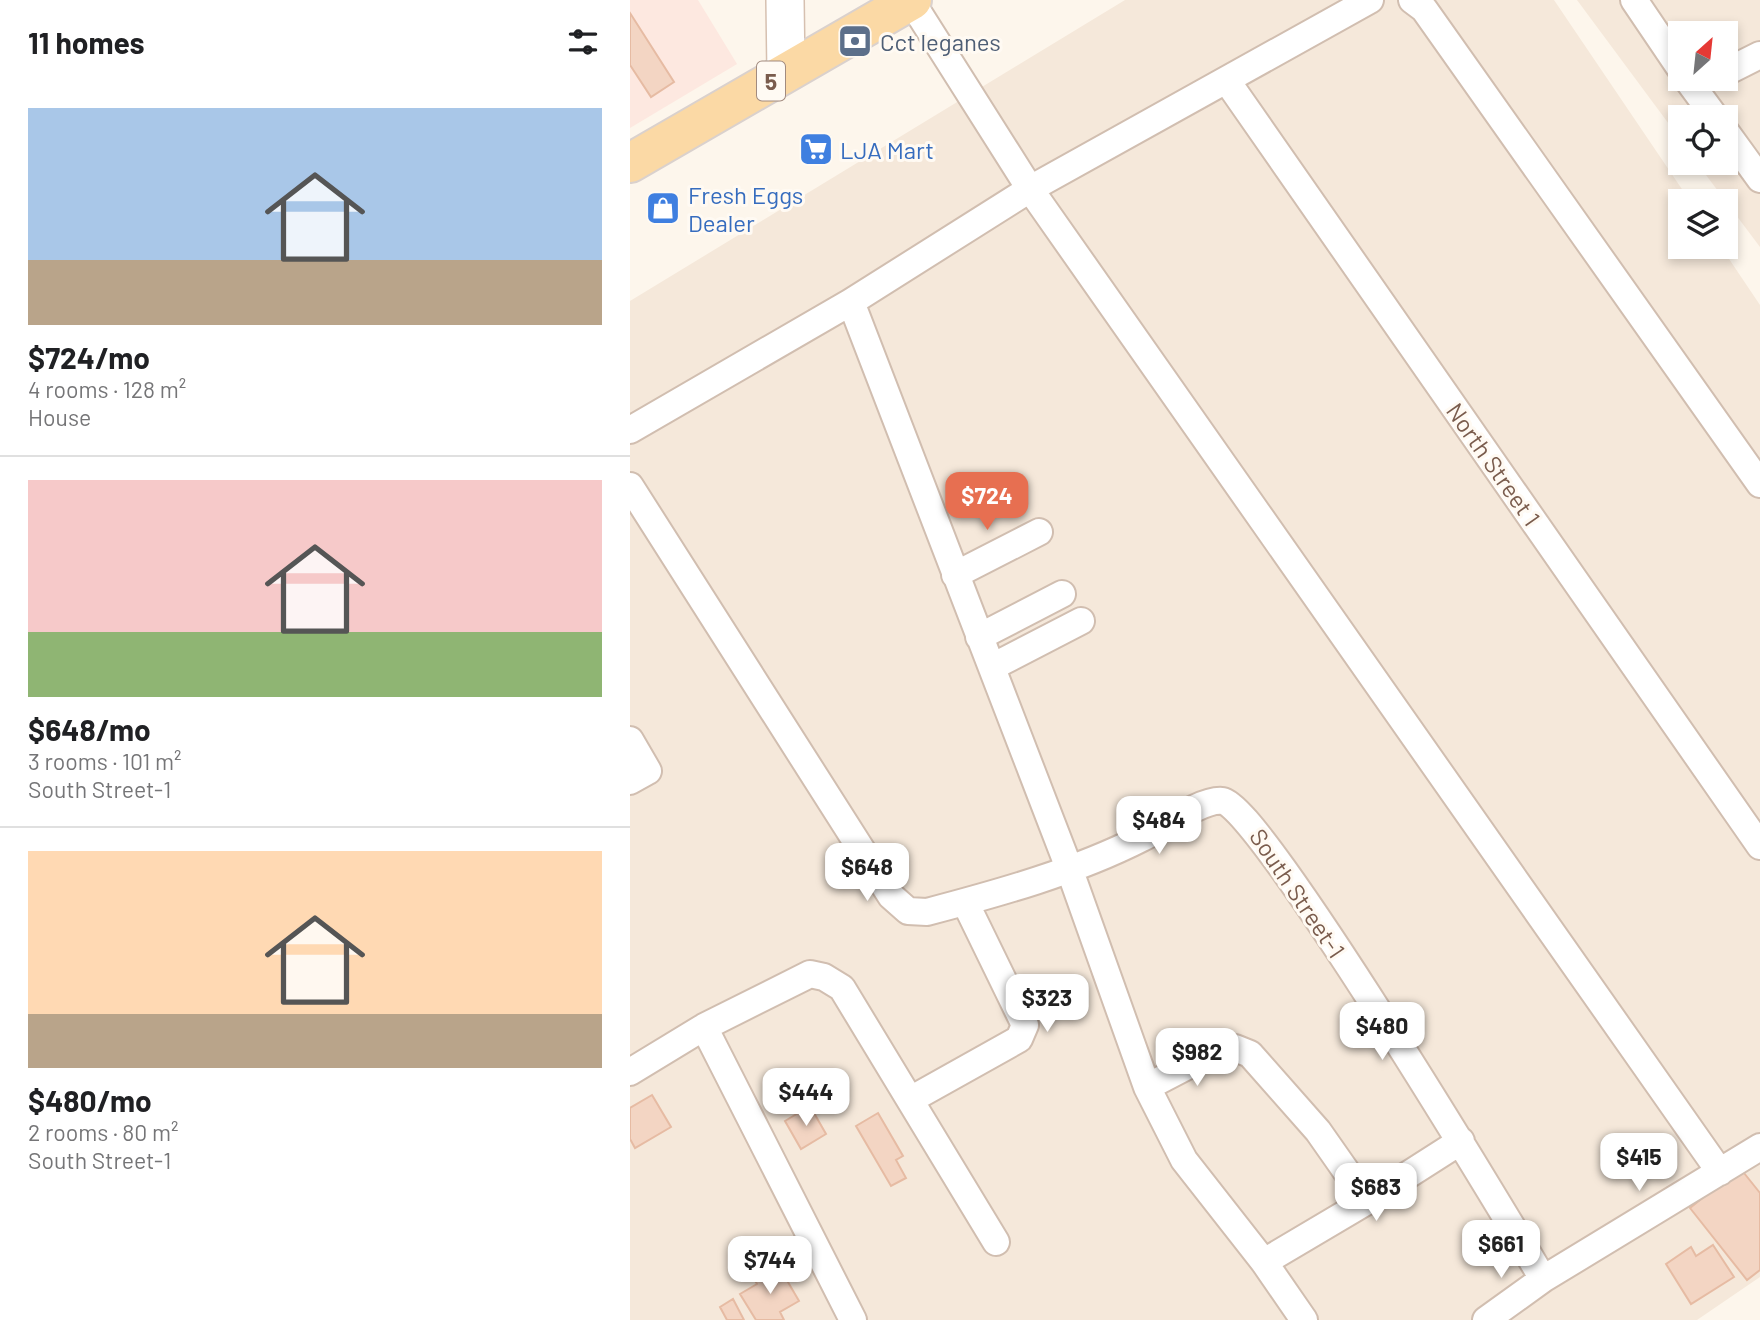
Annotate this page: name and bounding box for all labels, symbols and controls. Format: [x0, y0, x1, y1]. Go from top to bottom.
north arrow [1668, 21, 1738, 91]
map controls [1668, 21, 1738, 259]
bank icon: Cct leganes [836, 22, 874, 60]
icon: filters [564, 23, 602, 61]
text: 11 homes [28, 24, 145, 60]
place label: Cct leganes [880, 27, 1001, 56]
road number: 5 [757, 61, 785, 100]
button: locate [1668, 105, 1738, 175]
supermarket icon: LJA Mart [797, 130, 835, 168]
place label: LJA Mart [840, 135, 934, 164]
icon: home [252, 154, 378, 280]
place label: Fresh Eggs Dealer [688, 180, 803, 237]
shop icon: Fresh Eggs Dealer [644, 189, 682, 227]
button: layers [1668, 189, 1738, 259]
text: $724/mo [28, 339, 150, 375]
text: 4 rooms · 128 m² [28, 375, 186, 403]
street label: North Street 1 [1441, 397, 1547, 531]
text: House [28, 403, 91, 431]
pin: $724 [946, 472, 1028, 532]
text: $724 [961, 481, 1013, 509]
icon: home [252, 526, 378, 652]
text: $648/mo [28, 711, 151, 747]
text: 3 rooms · 101 m² [28, 747, 181, 775]
text: South Street-1 [28, 775, 171, 803]
pin: $484 [1118, 796, 1200, 856]
text: $484 [1132, 805, 1186, 833]
street label: South Street-1 [1244, 823, 1352, 963]
pin: $648 [826, 844, 908, 903]
text: $648 [841, 852, 893, 880]
icon: home [252, 897, 378, 1023]
pin: $323 [1006, 974, 1088, 1034]
text: $323 [1022, 983, 1072, 1011]
pin: $480 [1341, 1002, 1423, 1062]
text: $480 [1356, 1011, 1408, 1039]
pin: $982 [1156, 1028, 1238, 1088]
text: $982 [1172, 1037, 1222, 1065]
pin: $444 [765, 1068, 847, 1128]
text: $444 [779, 1077, 833, 1105]
text: $480/mo [28, 1082, 152, 1118]
text: 2 rooms · 80 m² [28, 1118, 178, 1146]
pin: $415 [1598, 1134, 1680, 1193]
text: $415 [1616, 1142, 1662, 1170]
text: South Street-1 [28, 1146, 171, 1174]
pin: $683 [1335, 1164, 1417, 1223]
text: $683 [1351, 1172, 1401, 1200]
pin: $661 [1460, 1220, 1542, 1280]
text: $661 [1478, 1229, 1524, 1257]
pin: $744 [729, 1236, 811, 1296]
text: $744 [744, 1245, 796, 1273]

